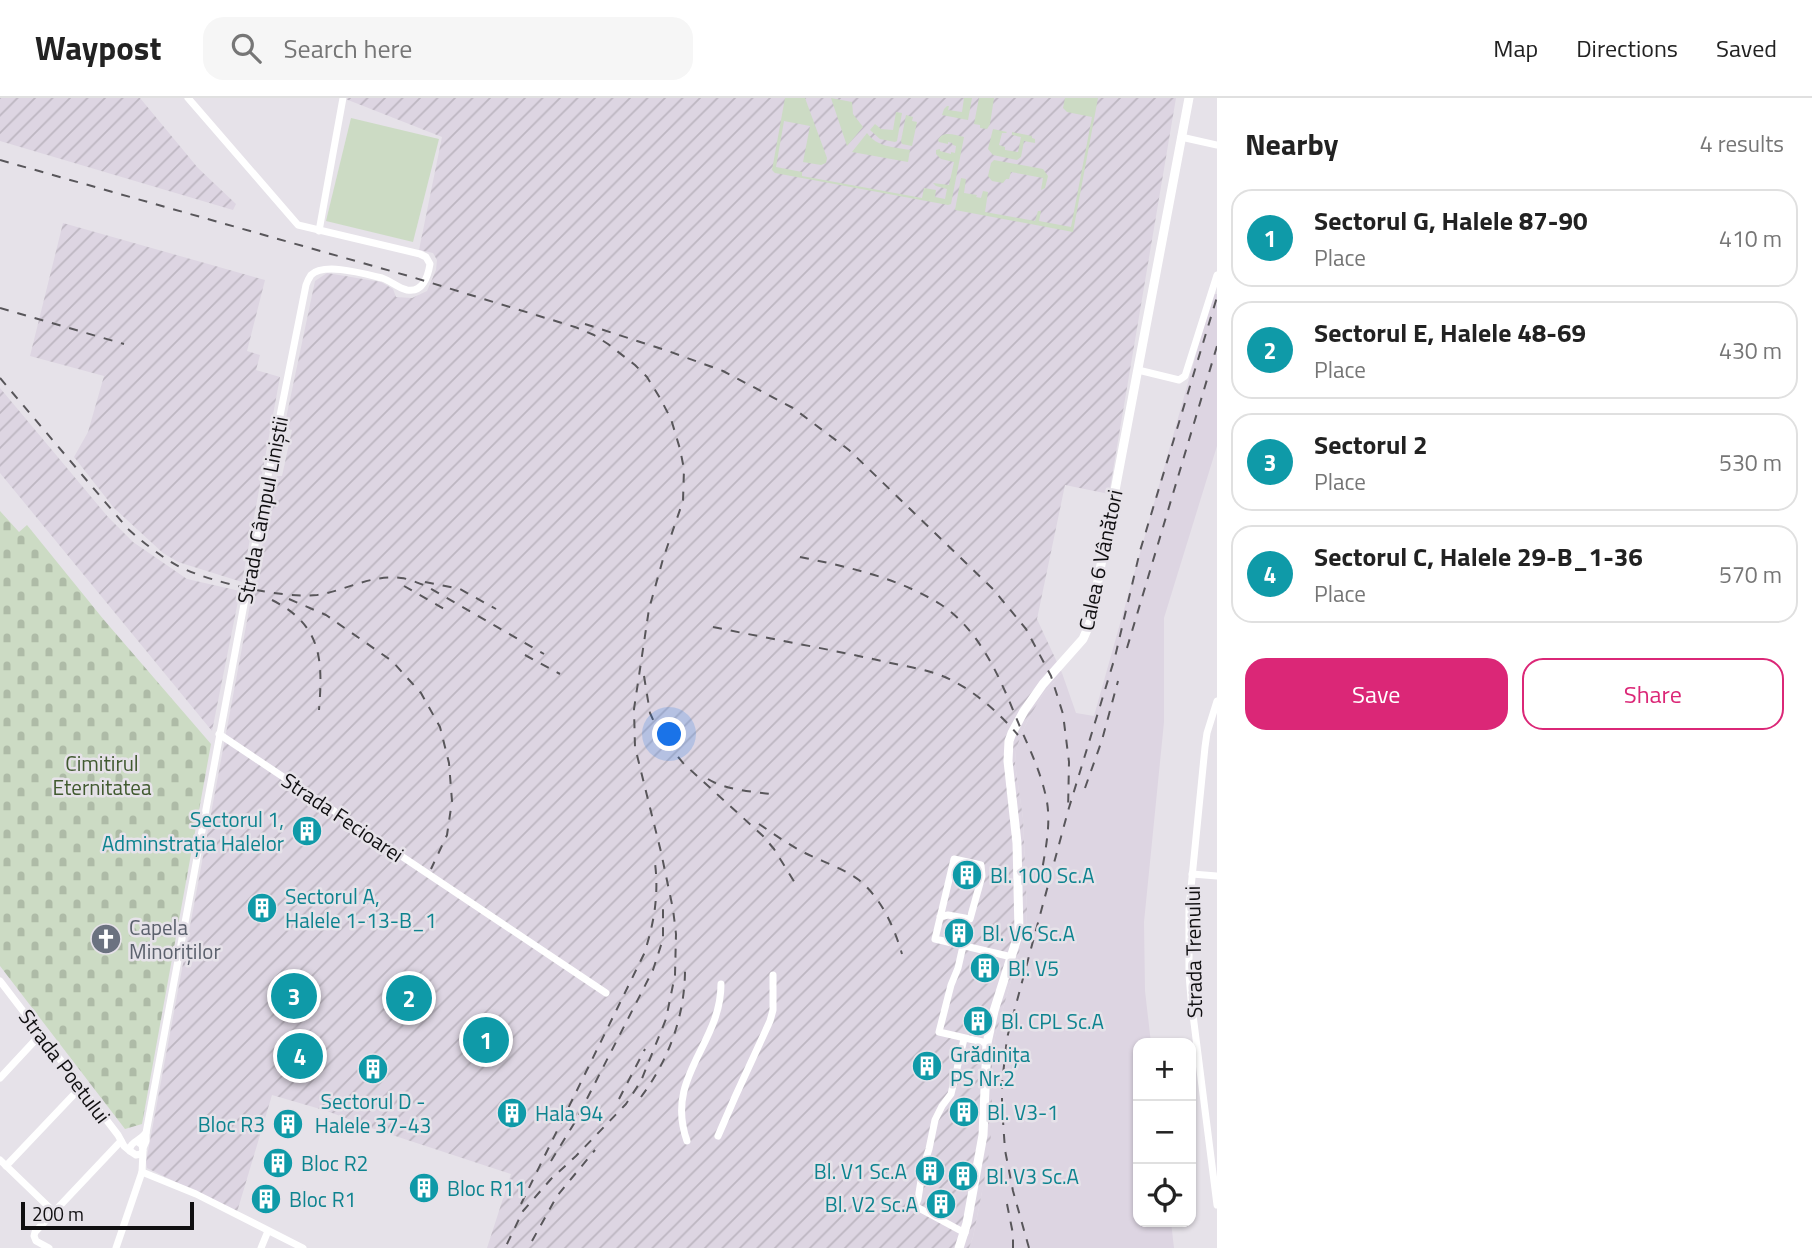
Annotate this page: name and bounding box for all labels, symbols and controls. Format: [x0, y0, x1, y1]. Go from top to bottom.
search box [203, 17, 693, 80]
text: Waypost [35, 23, 161, 73]
icon: search [227, 29, 265, 67]
text: Search here [283, 29, 412, 68]
text: Map [1493, 30, 1538, 66]
text: Directions [1576, 30, 1678, 66]
text: Saved [1716, 30, 1777, 66]
text: Nearby [1245, 121, 1338, 167]
text: 4 results [1700, 126, 1784, 161]
text: Sectorul G, Halele 87-90 [1314, 201, 1588, 240]
text: 1 [1264, 221, 1276, 256]
text: 410 m [1719, 221, 1782, 256]
text: Place [1314, 240, 1366, 275]
text: Sectorul E, Halele 48-69 [1314, 313, 1586, 352]
text: 2 [1264, 333, 1276, 368]
text: 430 m [1719, 333, 1782, 368]
text: Place [1314, 352, 1366, 387]
street label: Strada Câmpul Liniștii [228, 413, 296, 607]
text: Sectorul 2 [1314, 425, 1428, 464]
text: 3 [1264, 445, 1276, 480]
text: 530 m [1719, 445, 1782, 480]
text: Place [1314, 464, 1366, 499]
street label: Calea 6 Vânători [1069, 487, 1131, 633]
text: Sectorul C, Halele 29-B_1-36 [1314, 537, 1643, 576]
text: 4 [1264, 557, 1276, 592]
text: 570 m [1719, 557, 1782, 592]
text: Place [1314, 576, 1366, 611]
button: Save [1245, 658, 1508, 730]
button: Share [1522, 658, 1784, 730]
your location [652, 717, 686, 751]
park label: Cimitirul Eternitatea [53, 747, 152, 803]
street label: Strada Fecioarei [275, 764, 411, 870]
place label: Sectorul 1, Adminstrația Halelor [102, 803, 284, 859]
building icon: Sectorul 1, Adminstrația Halelor [290, 814, 324, 848]
building icon: Bl. 100 Sc.A [950, 858, 984, 892]
place label: Bl. 100 Sc.A [990, 859, 1095, 891]
place label: Sectorul A, Halele 1-13-B_1 [285, 880, 437, 936]
street label: Strada Trenului [1176, 885, 1210, 1019]
building icon: Sectorul A, Halele 1-13-B_1 [245, 891, 279, 925]
place label: Capela Minoriților [129, 911, 221, 967]
building icon: Bl. V6 Sc.A [942, 916, 976, 950]
place label: Bl. V6 Sc.A [982, 917, 1076, 949]
church icon: Capela Minoriților [89, 922, 123, 956]
building icon: Bl. V5 [968, 951, 1002, 985]
place label: Bl. V5 [1008, 952, 1059, 984]
pin: 3 [271, 970, 317, 1022]
pin: 2 [386, 972, 432, 1024]
street label: Strada Poetului [11, 1002, 119, 1130]
building icon: Bl. CPL Sc.A [961, 1004, 995, 1038]
place label: Bl. CPL Sc.A [1001, 1005, 1105, 1037]
pin: 1 [463, 1014, 509, 1066]
pin: 4 [277, 1030, 323, 1082]
place label: Grădinița PS Nr.2 [950, 1038, 1031, 1094]
map controls [1133, 1038, 1196, 1227]
button: + [1133, 1038, 1196, 1101]
building icon: Grădinița PS Nr.2 [910, 1049, 944, 1083]
building icon: Sectorul D - Halele 37-43 [356, 1052, 390, 1086]
place label: Sectorul D - Halele 37-43 [315, 1085, 431, 1141]
building icon: Bl. V3-1 [947, 1095, 981, 1129]
building icon: Hala 94 [495, 1096, 529, 1130]
place label: Bl. V3-1 [987, 1096, 1059, 1128]
place label: Hala 94 [535, 1097, 603, 1129]
button: − [1133, 1101, 1196, 1164]
building icon: Bloc R3 [271, 1107, 305, 1141]
place label: Bloc R3 [198, 1108, 265, 1140]
building icon: Bloc R2 [261, 1146, 295, 1180]
place label: Bloc R2 [301, 1147, 368, 1179]
building icon: Bl. V1 Sc.A [913, 1154, 947, 1188]
place label: Bl. V1 Sc.A [814, 1155, 907, 1187]
building icon: Bl. V3 Sc.A [946, 1159, 980, 1193]
place label: Bl. V3 Sc.A [986, 1160, 1080, 1192]
button: locate [1133, 1164, 1196, 1227]
building icon: Bloc R11 [407, 1171, 441, 1205]
place label: Bloc R11 [447, 1172, 526, 1204]
building icon: Bloc R1 [249, 1182, 283, 1216]
place label: Bloc R1 [289, 1183, 356, 1215]
building icon: Bl. V2 Sc.A [924, 1187, 958, 1221]
place label: Bl. V2 Sc.A [825, 1188, 918, 1220]
scale bar [21, 1199, 194, 1231]
text: 200 m [32, 1199, 84, 1228]

